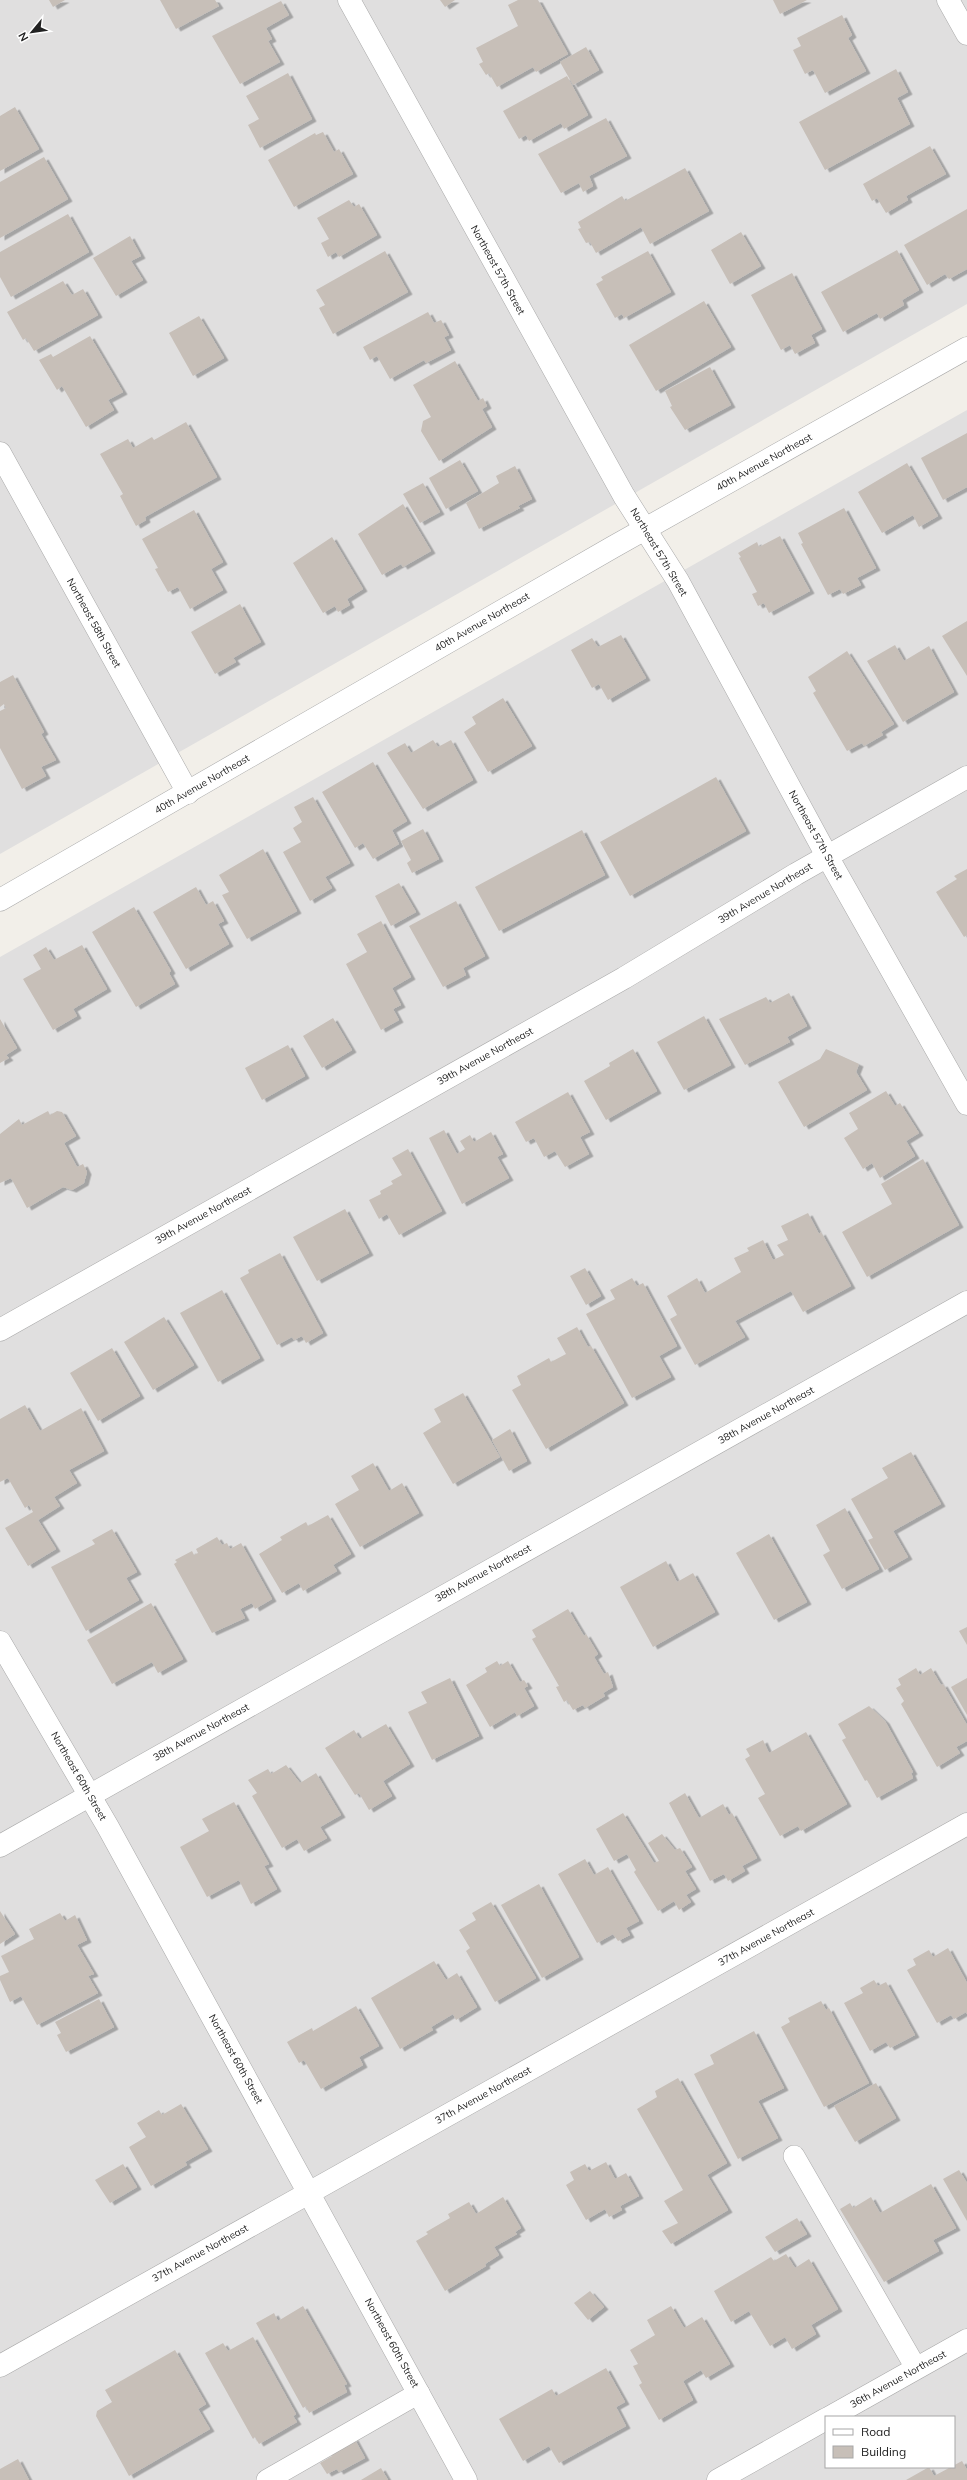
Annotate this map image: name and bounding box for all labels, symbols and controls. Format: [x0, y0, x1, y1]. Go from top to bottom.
north arrow [12, 12, 52, 52]
text: N [15, 30, 31, 44]
street label: Northeast 57th Street [468, 223, 528, 318]
street label: 40th Avenue Northeast [714, 430, 815, 494]
street label: Northeast 57th Street [628, 506, 691, 599]
street label: Northeast 58th Street [64, 576, 124, 671]
street label: 40th Avenue Northeast [432, 589, 532, 655]
street label: 40th Avenue Northeast [152, 751, 252, 817]
street label: Northeast 57th Street [786, 788, 846, 883]
street label: 39th Avenue Northeast [715, 859, 815, 926]
street label: 39th Avenue Northeast [435, 1024, 536, 1088]
street label: 39th Avenue Northeast [153, 1183, 254, 1247]
street label: 38th Avenue Northeast [716, 1383, 817, 1447]
street label: 38th Avenue Northeast [433, 1541, 534, 1605]
street label: 38th Avenue Northeast [151, 1700, 252, 1764]
street label: Northeast 60th Street [48, 1729, 110, 1823]
street label: 37th Avenue Northeast [716, 1905, 817, 1969]
street label: Northeast 60th Street [206, 2012, 266, 2107]
street label: 37th Avenue Northeast [433, 2063, 534, 2127]
street label: 37th Avenue Northeast [150, 2221, 251, 2285]
street label: Northeast 60th Street [362, 2296, 422, 2391]
street label: 36th Avenue Northeast [848, 2347, 949, 2411]
legend [825, 2416, 955, 2468]
text: Road [861, 2424, 890, 2439]
text: Building [861, 2444, 906, 2459]

